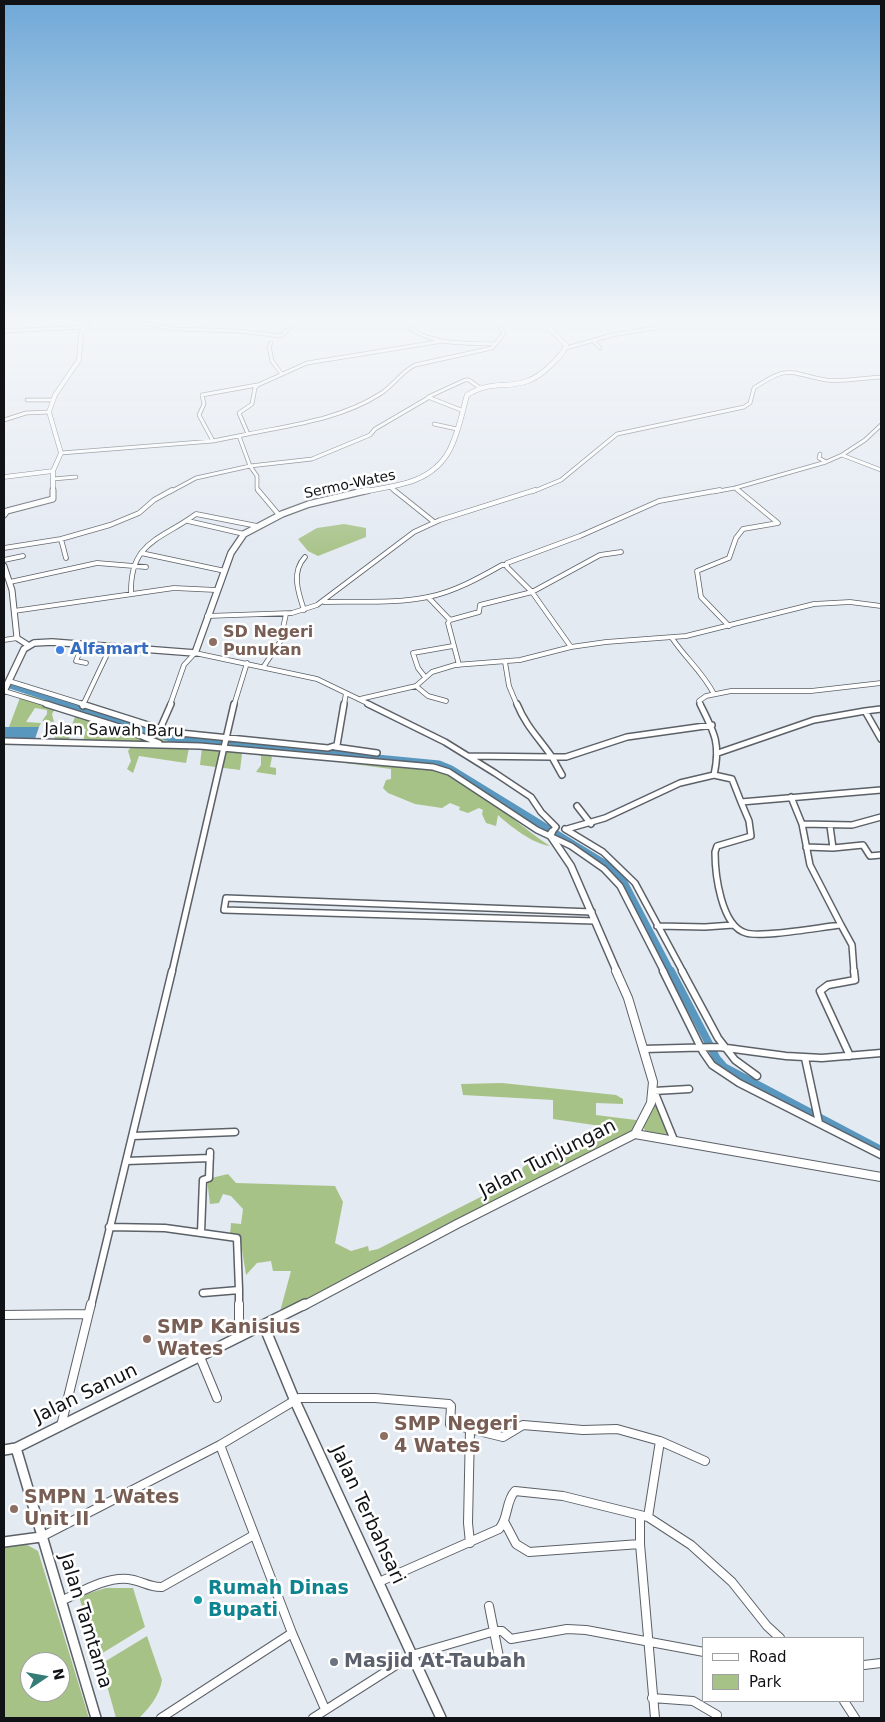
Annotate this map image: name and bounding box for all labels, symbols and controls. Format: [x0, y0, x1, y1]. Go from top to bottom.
street label: Sermo-Wates [303, 467, 397, 503]
place label: SD Negeri Punukan [223, 623, 313, 661]
marker: SD Negeri Punukan [207, 636, 219, 648]
place label: Alfamart [70, 640, 149, 660]
marker: Alfamart [54, 644, 66, 656]
street label: Jalan Sawah Baru [44, 720, 184, 742]
street label: Jalan Tunjungan [476, 1115, 620, 1203]
place label: SMP Kanisius Wates [157, 1317, 300, 1361]
marker: SMP Kanisius Wates [141, 1333, 153, 1345]
street label: Jalan Sanun [31, 1359, 141, 1429]
place label: SMP Negeri 4 Wates [394, 1414, 518, 1458]
marker: SMP Negeri 4 Wates [378, 1430, 390, 1442]
street label: Jalan Terbahsari [325, 1442, 409, 1588]
place label: SMPN 1 Wates Unit II [24, 1487, 179, 1531]
marker: SMPN 1 Wates Unit II [8, 1503, 20, 1515]
street label: Jalan Tamtama [54, 1551, 116, 1691]
place label: Rumah Dinas Bupati [208, 1578, 349, 1622]
marker: Rumah Dinas Bupati [192, 1594, 204, 1606]
legend [702, 1637, 865, 1702]
text: Road [749, 1648, 787, 1666]
place label: Masjid At-Taubah [344, 1651, 526, 1673]
north arrow [20, 1652, 70, 1702]
marker: Masjid At-Taubah [328, 1656, 340, 1668]
text: N [50, 1667, 68, 1681]
text: Park [749, 1673, 781, 1691]

